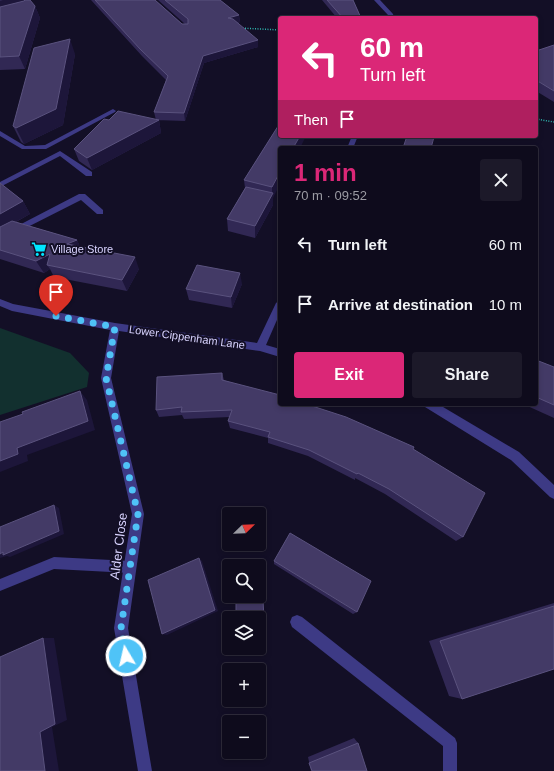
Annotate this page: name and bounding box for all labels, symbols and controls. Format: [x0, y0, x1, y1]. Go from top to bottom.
icon: left [294, 32, 346, 84]
text: 60 m [360, 32, 424, 63]
text: Turn left [360, 65, 425, 85]
icon: arrive [336, 108, 358, 130]
text: Then [294, 111, 328, 128]
text: 1 min [294, 159, 357, 186]
button: close [480, 159, 522, 201]
text: 70 m · 09:52 [294, 188, 367, 203]
icon: left [294, 233, 316, 255]
text: Turn left [328, 236, 387, 253]
text: 60 m [489, 236, 522, 253]
supermarket icon: Village Store [30, 240, 48, 258]
place label: Village Store [51, 243, 113, 255]
pin [39, 275, 73, 316]
icon: arrive [45, 281, 67, 303]
icon: arrive [294, 293, 316, 315]
text: Arrive at destination [328, 296, 473, 313]
text: 10 m [489, 296, 522, 313]
street label: Lower Cippenham Lane [128, 323, 246, 351]
button: Exit [294, 352, 404, 398]
button: Share [412, 352, 522, 398]
north arrow [222, 507, 266, 551]
map controls [222, 507, 266, 759]
street label: Alder Close [107, 512, 130, 580]
button: search [222, 559, 266, 603]
button: layers [222, 611, 266, 655]
position arrow [105, 635, 147, 677]
button: + [222, 663, 266, 707]
button: − [222, 715, 266, 759]

